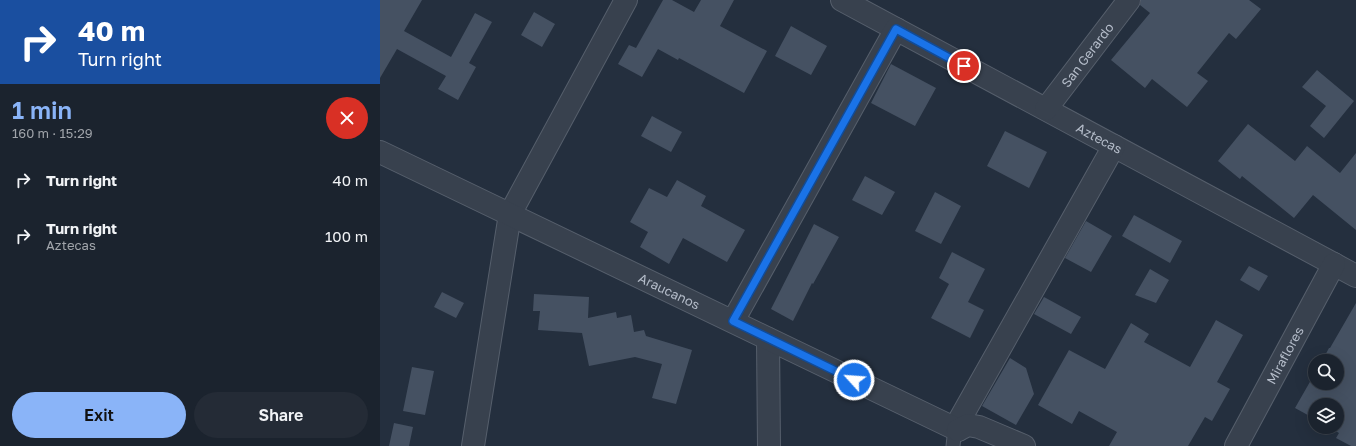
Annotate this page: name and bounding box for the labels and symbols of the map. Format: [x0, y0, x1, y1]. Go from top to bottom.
street label: San Gerardo [1058, 19, 1117, 90]
pin [947, 49, 981, 83]
street label: Aztecas [1074, 119, 1125, 157]
street label: Araucanos [636, 270, 703, 313]
street label: Miraflores [1263, 324, 1307, 387]
position arrow [833, 359, 875, 401]

